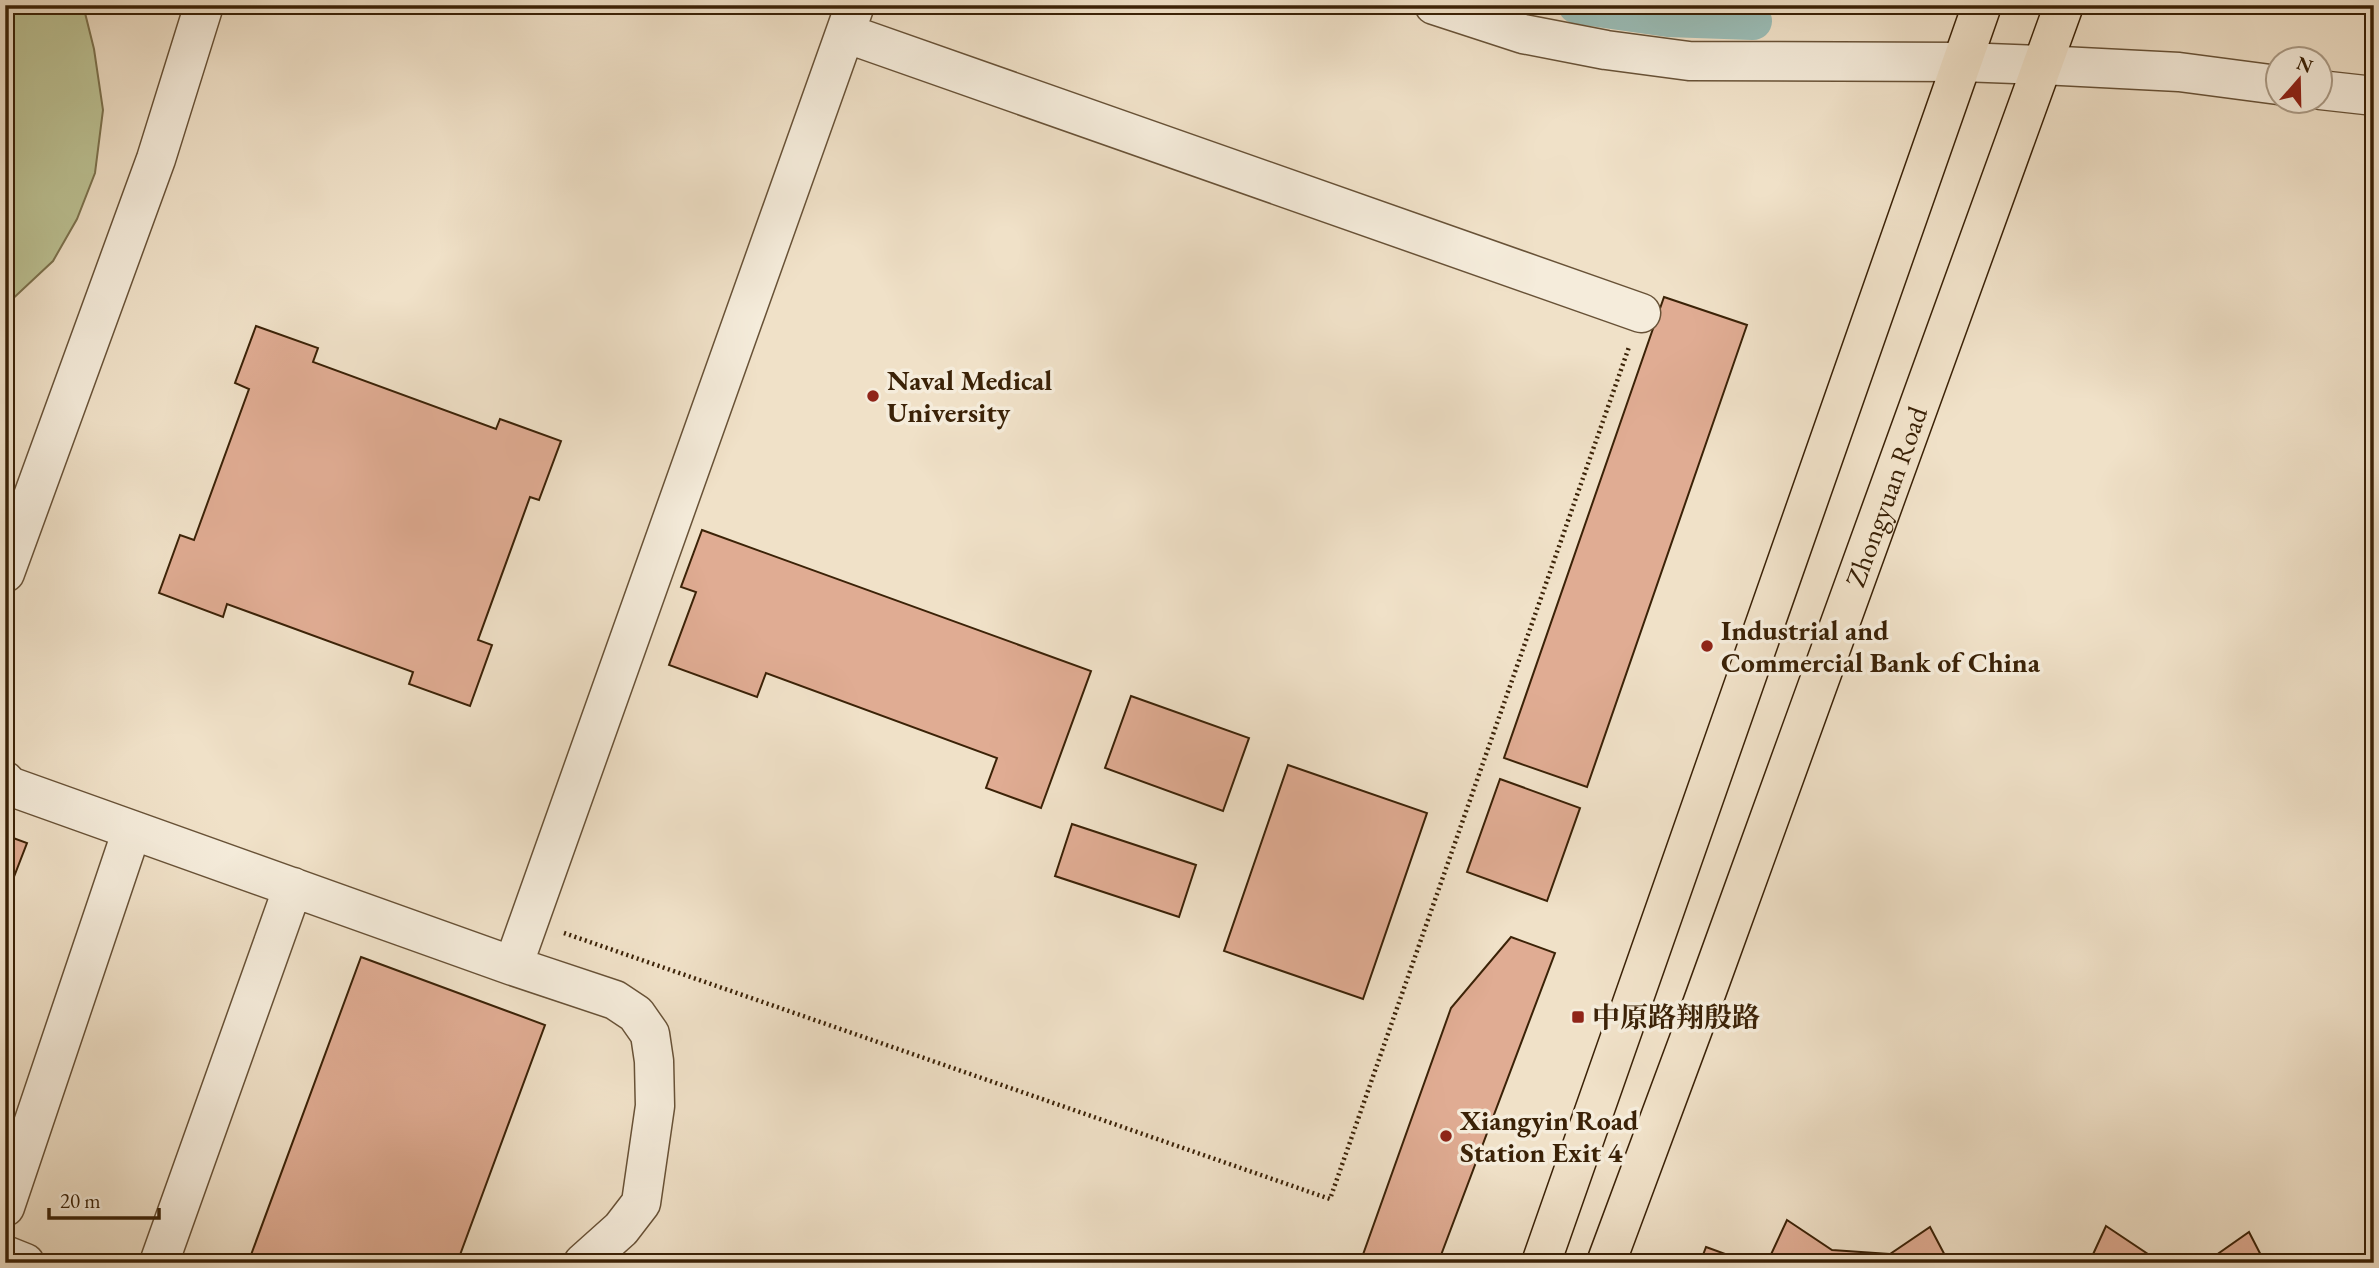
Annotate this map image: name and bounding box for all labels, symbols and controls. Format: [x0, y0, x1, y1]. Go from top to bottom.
north arrow [2264, 46, 2334, 116]
text: N [2293, 50, 2317, 79]
place label: Naval Medical University [887, 362, 1052, 430]
marker: Naval Medical University [865, 388, 881, 404]
street label: Zhongyuan Road [1837, 401, 1935, 592]
place label: Industrial and Commercial Bank of China [1721, 612, 2041, 680]
marker: Industrial and Commercial Bank of China [1699, 638, 1715, 654]
place label: 中原路翔殷路 [1592, 999, 1760, 1035]
marker: 中原路翔殷路 [1570, 1009, 1586, 1025]
place label: Xiangyin Road Station Exit 4 [1459, 1102, 1639, 1170]
marker: Xiangyin Road Station Exit 4 [1438, 1128, 1454, 1144]
scale bar [49, 1177, 159, 1221]
text: 20 m [60, 1187, 101, 1214]

